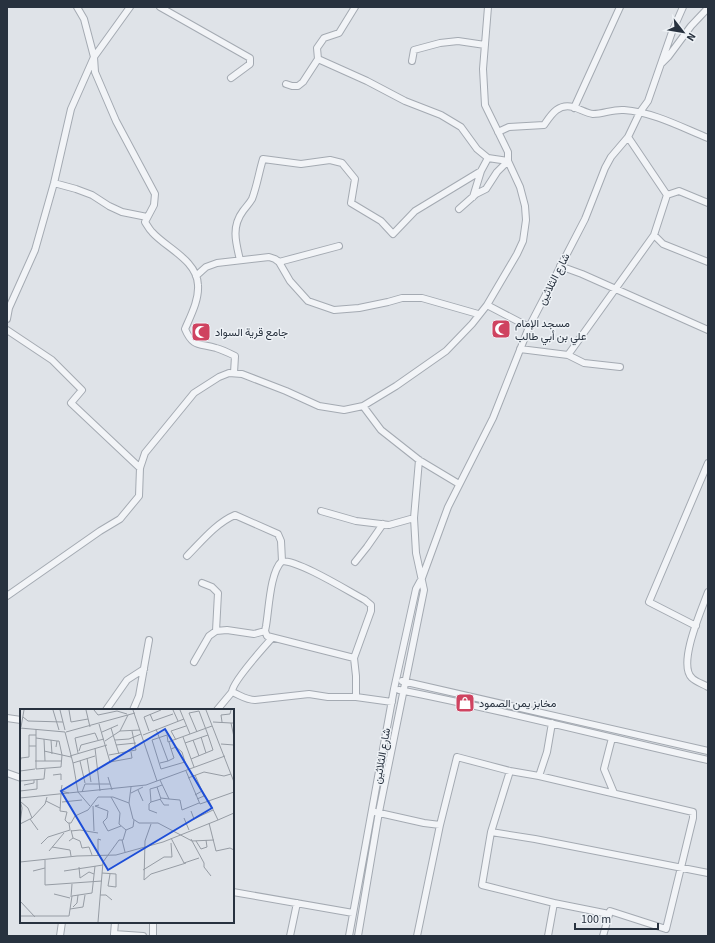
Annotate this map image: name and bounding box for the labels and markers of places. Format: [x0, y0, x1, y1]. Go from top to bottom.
place label: مسجد الإمام علي بن أبي طالب [515, 316, 587, 346]
mosque icon: مسجد الإمام علي بن أبي طالب [490, 318, 512, 340]
mosque icon: جامع قرية السواد [190, 321, 212, 343]
place label: جامع قرية السواد [215, 325, 288, 340]
shop icon: مخابز يمن الصمود [454, 692, 476, 714]
place label: مخابز يمن الصمود [479, 696, 557, 711]

